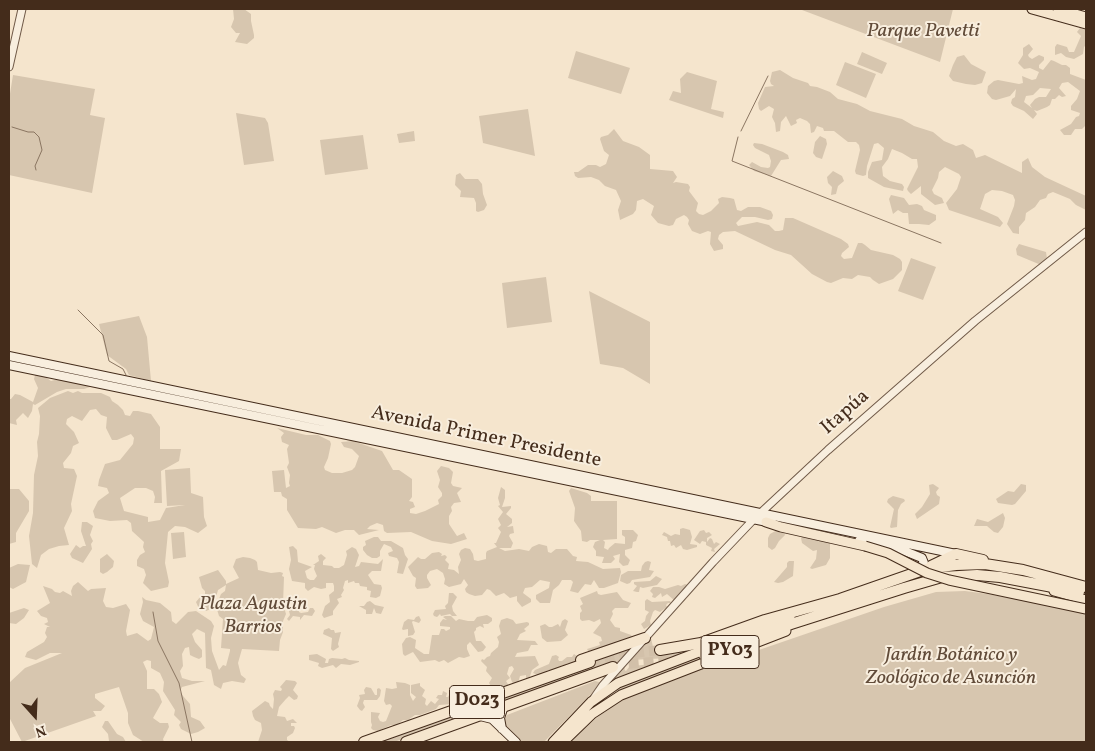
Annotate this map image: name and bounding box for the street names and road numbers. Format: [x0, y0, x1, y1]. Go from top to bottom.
street label: Itapúa [817, 385, 875, 441]
street label: Avenida Primer Presidente [369, 402, 603, 474]
road number: PY03 [701, 636, 759, 669]
road number: D023 [450, 686, 504, 719]

